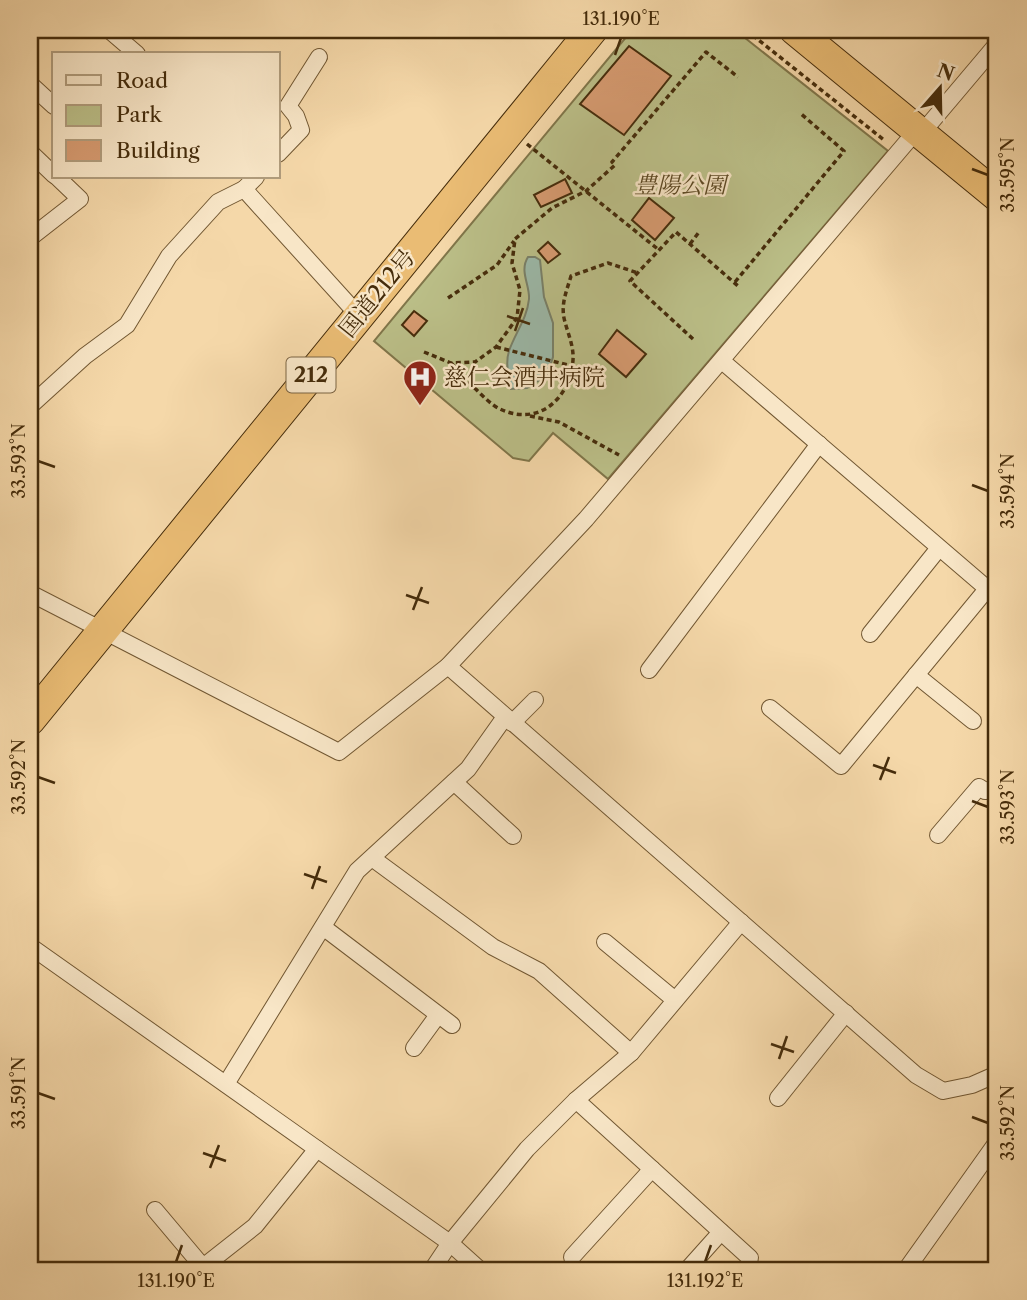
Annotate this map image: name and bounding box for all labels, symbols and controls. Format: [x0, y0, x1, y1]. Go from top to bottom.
text: 131.190°E [582, 8, 660, 30]
legend [52, 52, 280, 178]
north arrow [904, 52, 974, 122]
text: N [934, 59, 957, 86]
text: Road [116, 68, 168, 93]
text: Park [116, 102, 162, 127]
text: 33.595°N [997, 137, 1019, 213]
text: Building [116, 138, 201, 163]
park label: 豊陽公園 [634, 171, 730, 199]
street label: 国道212号 [333, 243, 421, 343]
road number: 212 [286, 358, 336, 392]
hospital icon: 慈仁会酒井病院 [401, 358, 439, 407]
place label: 慈仁会酒井病院 [444, 363, 605, 391]
text: 33.593°N [8, 423, 30, 499]
text: 33.594°N [997, 453, 1019, 529]
text: 33.592°N [8, 739, 30, 815]
text: 33.593°N [997, 769, 1019, 845]
text: 33.591°N [8, 1056, 30, 1130]
text: 33.592°N [997, 1085, 1019, 1161]
text: 131.190°E [137, 1270, 215, 1292]
text: 131.192°E [667, 1270, 743, 1292]

